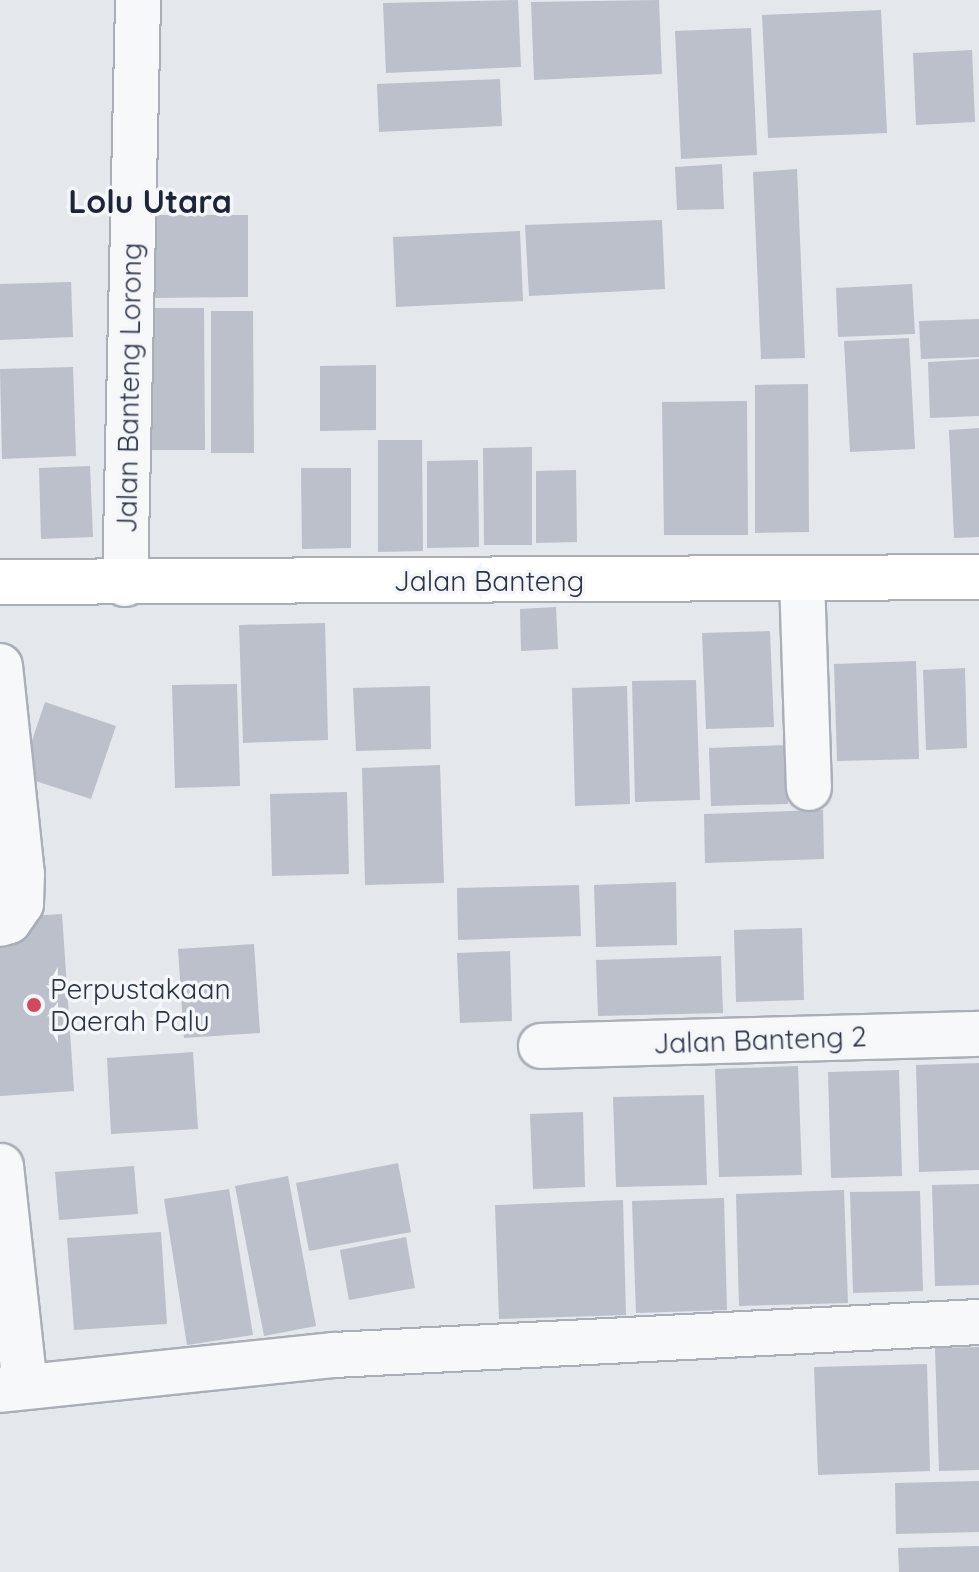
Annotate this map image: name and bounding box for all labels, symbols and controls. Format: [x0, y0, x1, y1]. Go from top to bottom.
district label: Lolu Utara [68, 182, 232, 220]
street label: Jalan Banteng Lorong [110, 242, 148, 534]
street label: Jalan Banteng [394, 564, 584, 598]
place label: Perpustakaan Daerah Palu [50, 972, 231, 1038]
marker: Perpustakaan Daerah Palu [25, 996, 43, 1014]
street label: Jalan Banteng 2 [653, 1019, 867, 1061]

